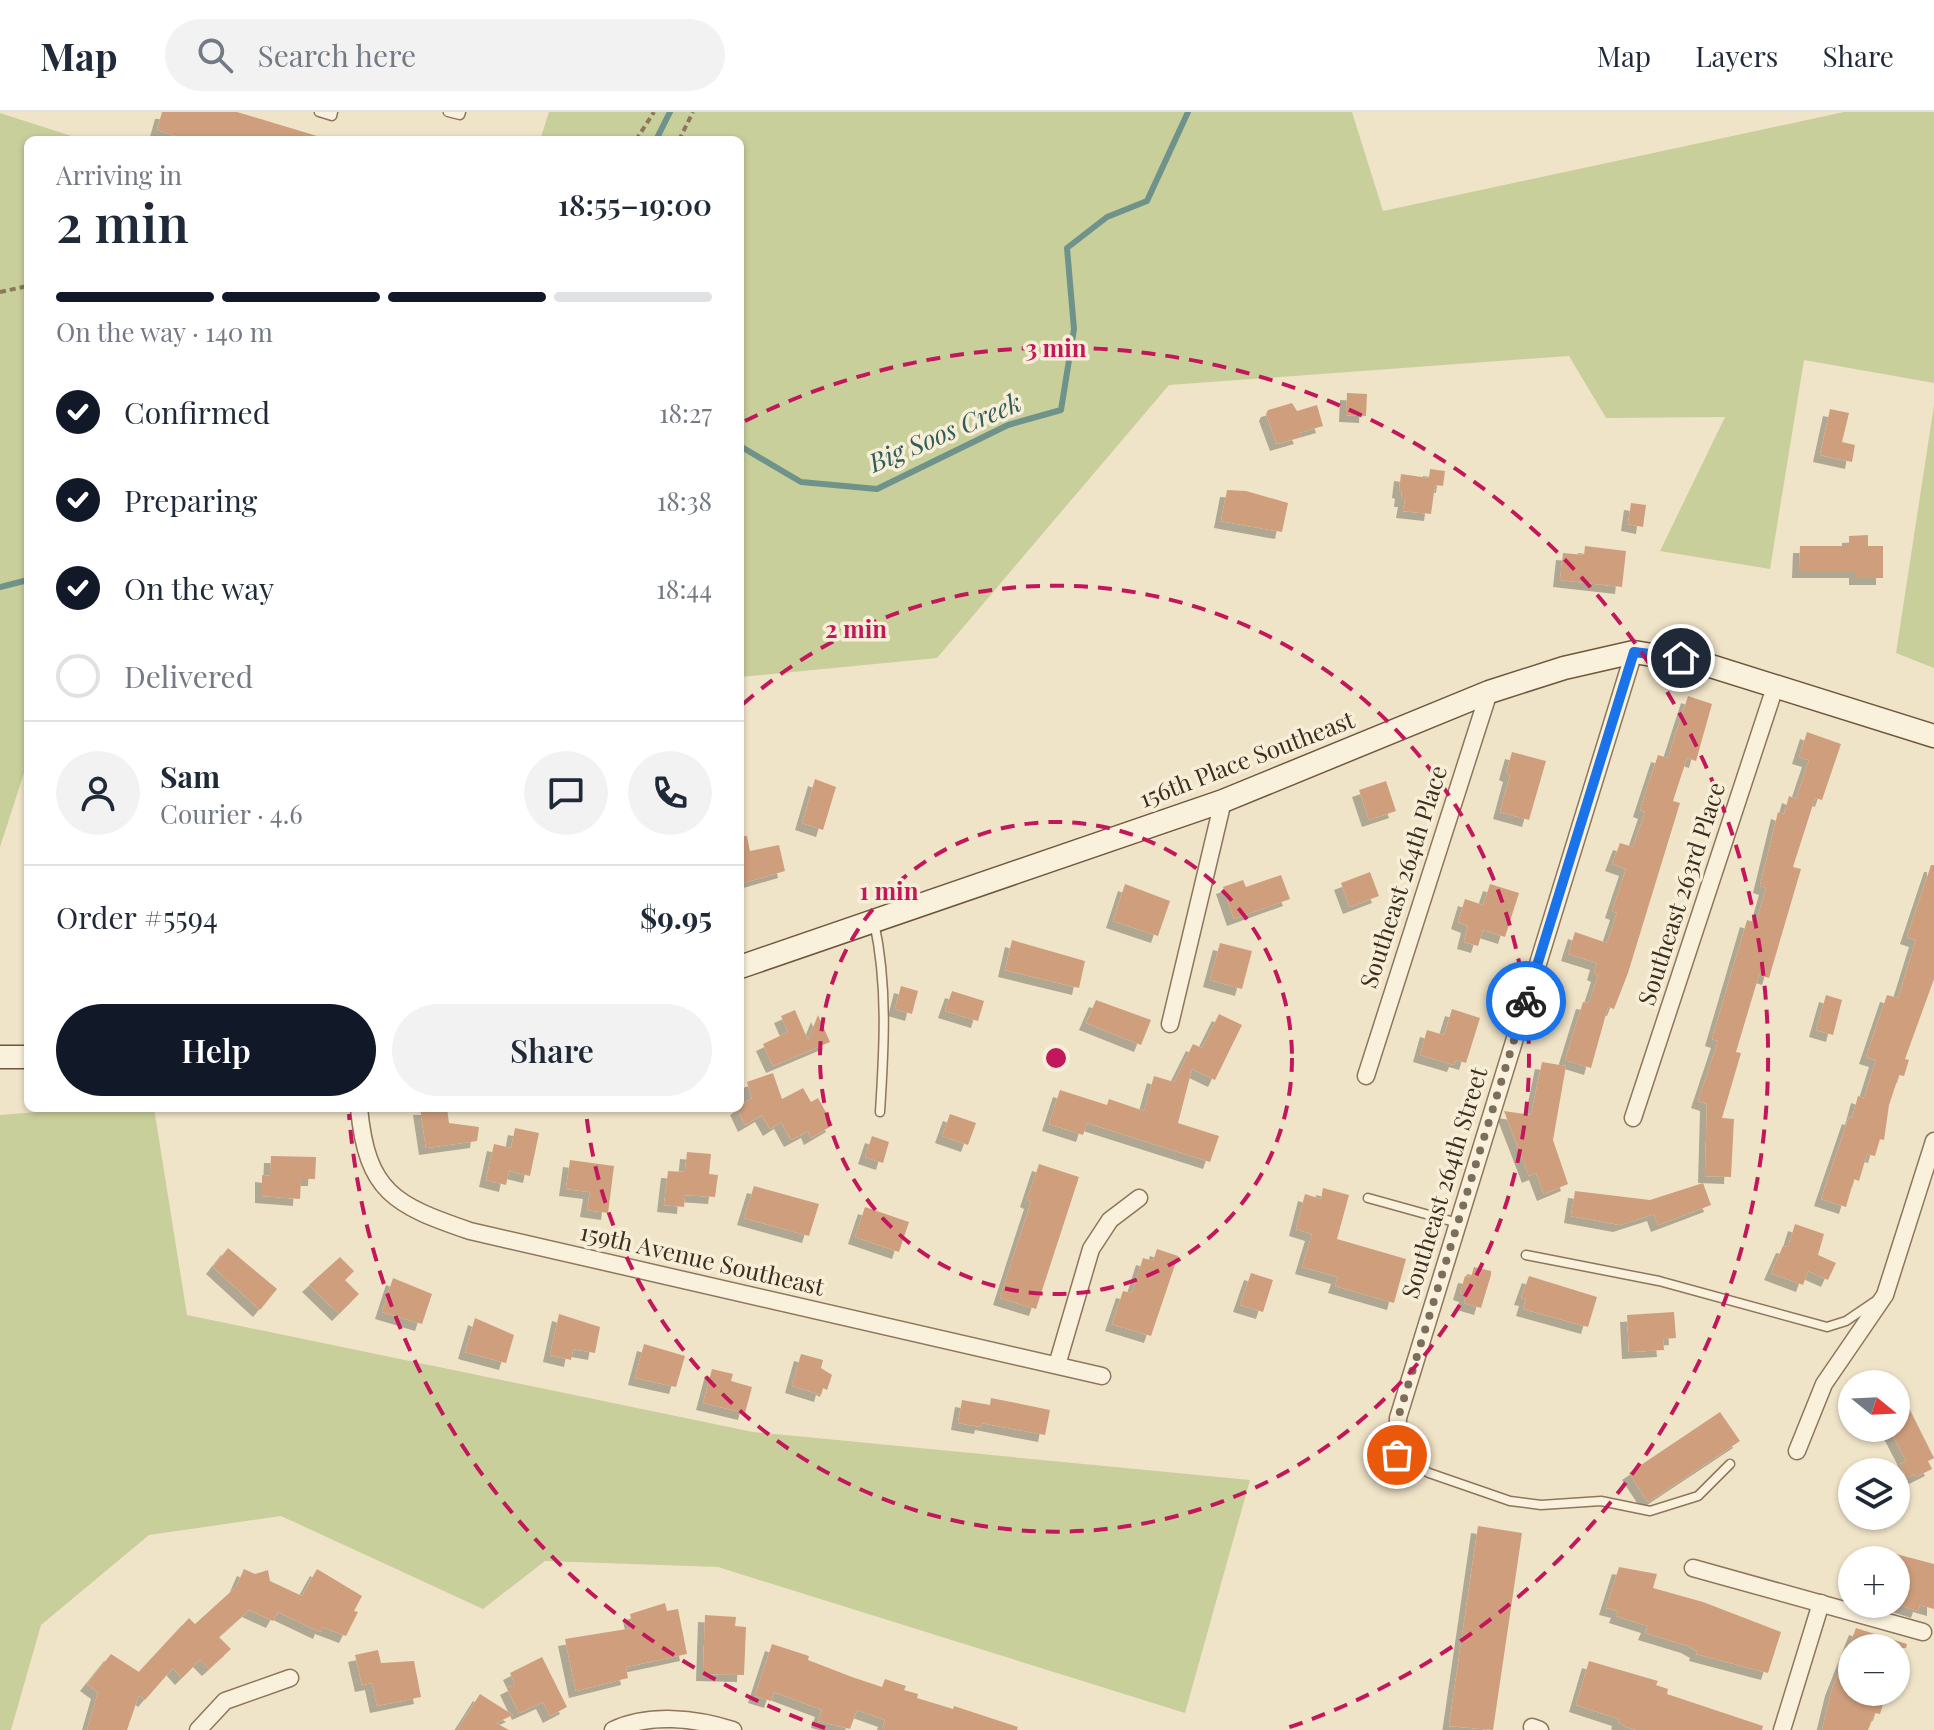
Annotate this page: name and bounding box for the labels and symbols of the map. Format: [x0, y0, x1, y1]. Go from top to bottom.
text: 3 min [1025, 331, 1087, 363]
water label: Big Soos Creek [862, 384, 1026, 480]
text: 2 min [825, 612, 887, 644]
pin [1647, 624, 1715, 692]
street label: 156th Place Southeast [1134, 702, 1359, 814]
street label: Southeast 264th Place [1351, 761, 1453, 992]
street label: Southeast 263rd Place [1629, 778, 1731, 1009]
text: 1 min [860, 874, 919, 906]
courier [1486, 961, 1566, 1041]
centre of rings [1042, 1044, 1070, 1072]
street label: Southeast 264th Street [1393, 1062, 1494, 1302]
street label: 159th Avenue Southeast [577, 1214, 828, 1302]
north arrow [1838, 1370, 1910, 1442]
pin [1363, 1421, 1431, 1489]

